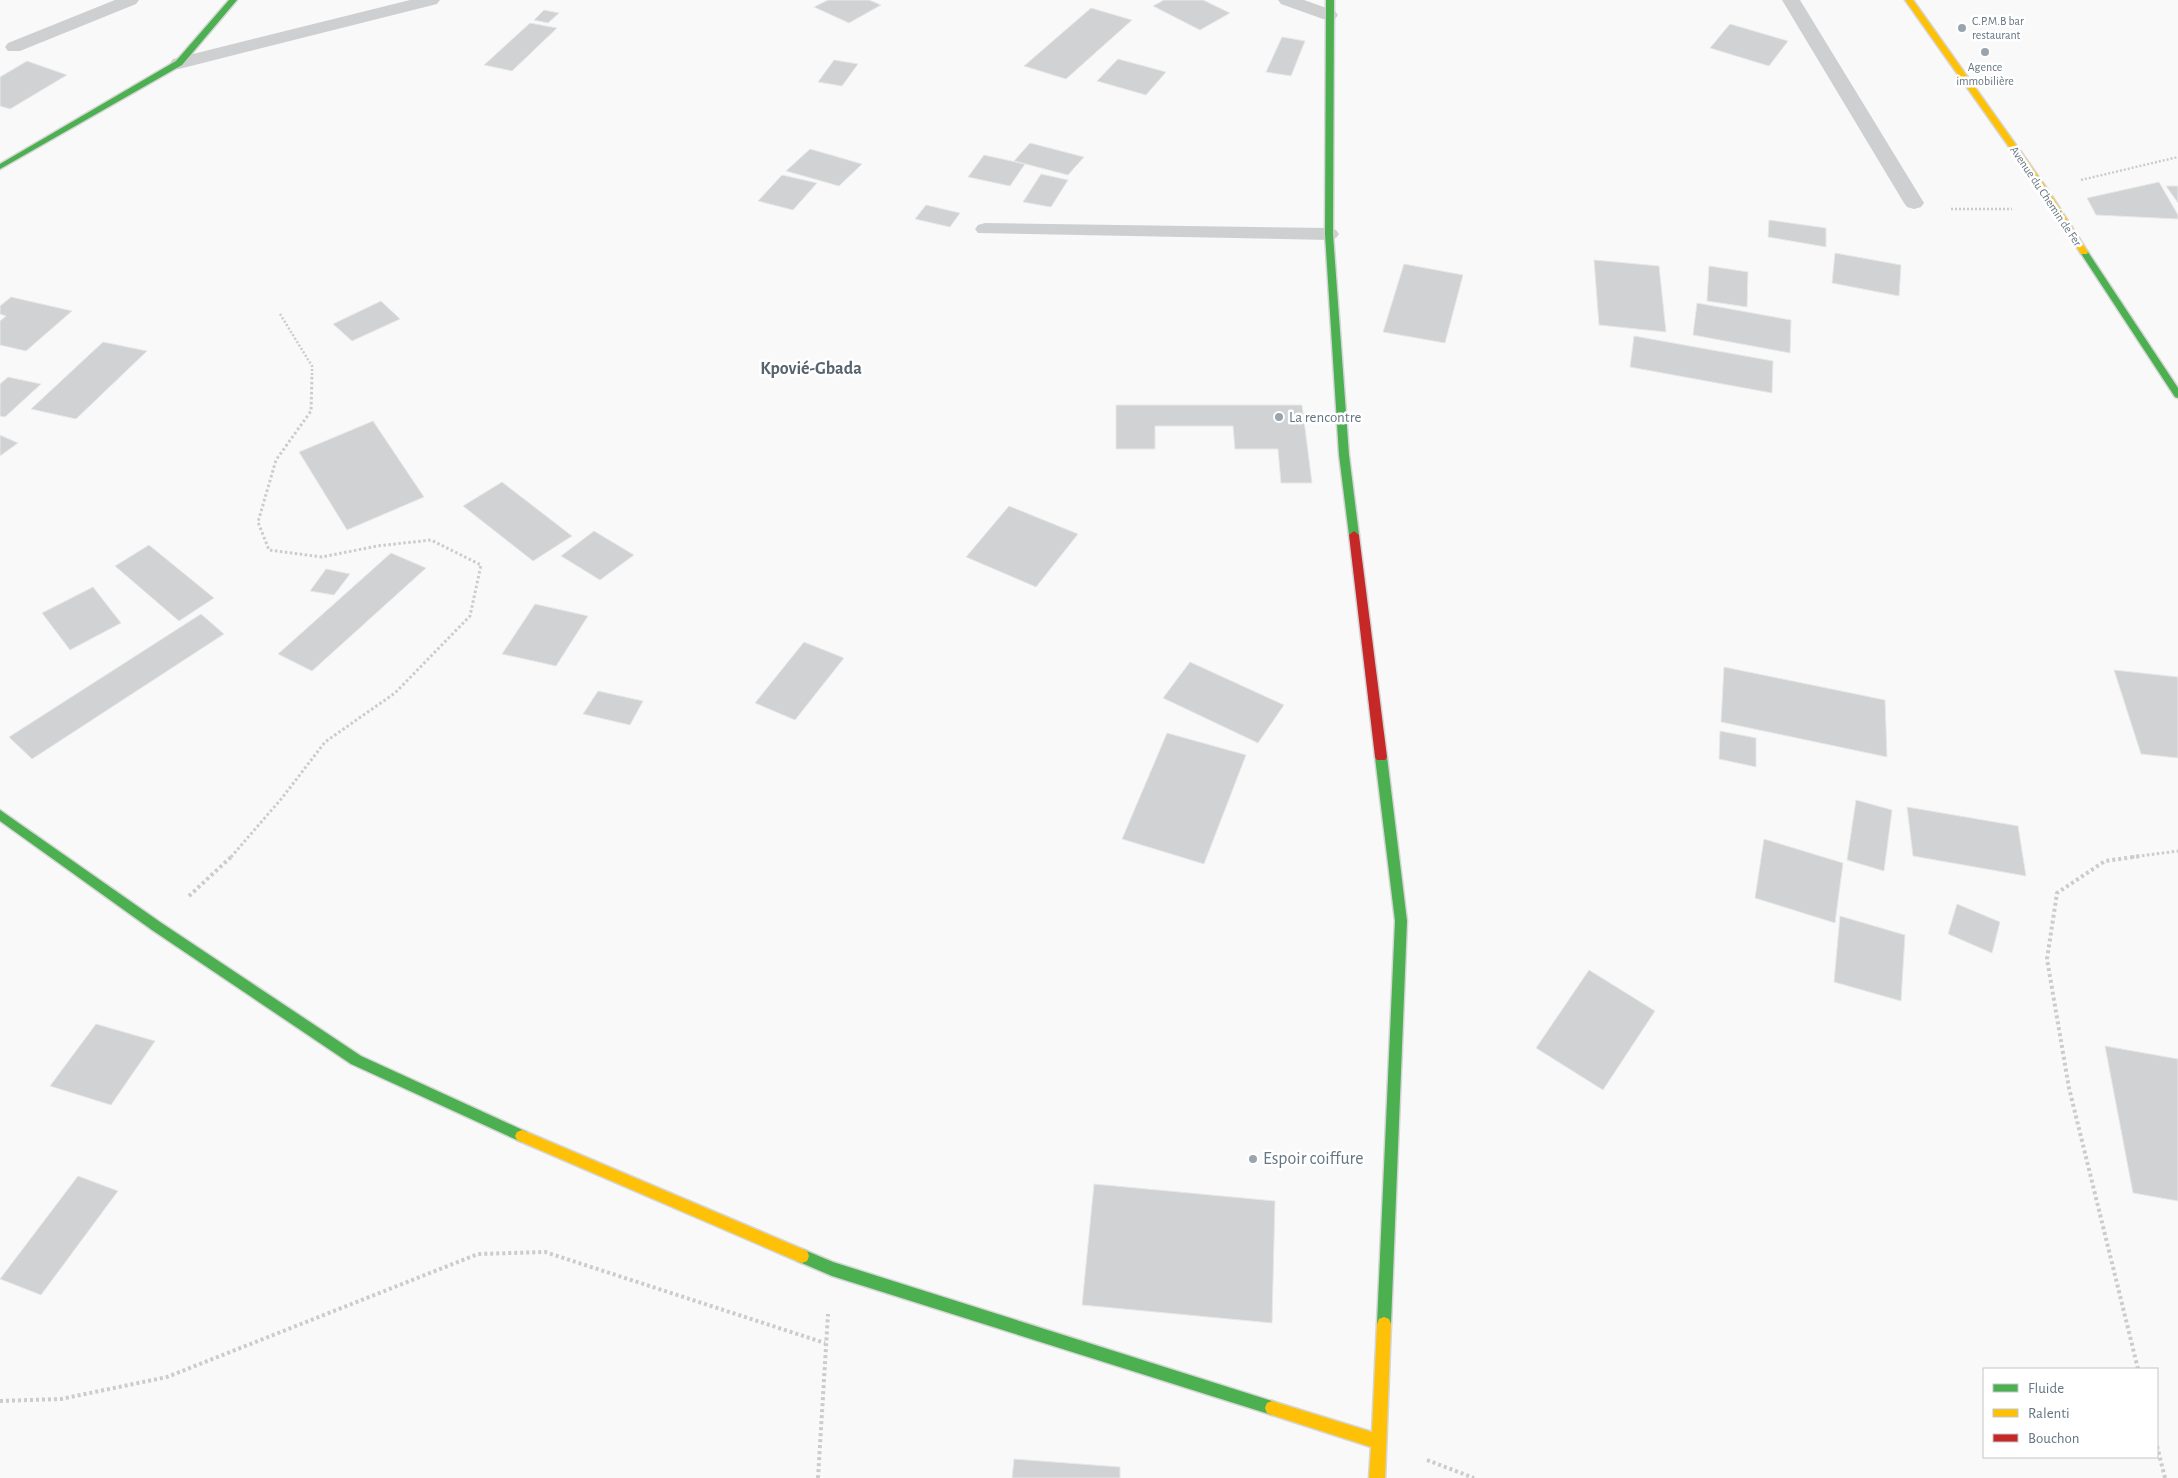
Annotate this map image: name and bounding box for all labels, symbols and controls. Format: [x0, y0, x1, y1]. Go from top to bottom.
place label: C.P.M.B bar restaurant [1972, 15, 2024, 41]
marker: C.P.M.B bar restaurant [1956, 22, 1968, 34]
marker: Agence immobilière [1979, 46, 1991, 58]
place label: Agence immobilière [1956, 61, 2014, 87]
street label: Avenue du Chemin de Fer [2008, 144, 2084, 248]
district label: Kpovié-Gbada [760, 360, 862, 378]
place label: La rencontre [1289, 410, 1361, 425]
marker: La rencontre [1273, 411, 1285, 423]
place label: Espoir coiffure [1263, 1150, 1364, 1168]
marker: Espoir coiffure [1247, 1153, 1259, 1165]
legend [1983, 1368, 2158, 1458]
text: Fluide [2028, 1381, 2064, 1396]
text: Ralenti [2028, 1406, 2070, 1421]
text: Bouchon [2028, 1431, 2079, 1446]

